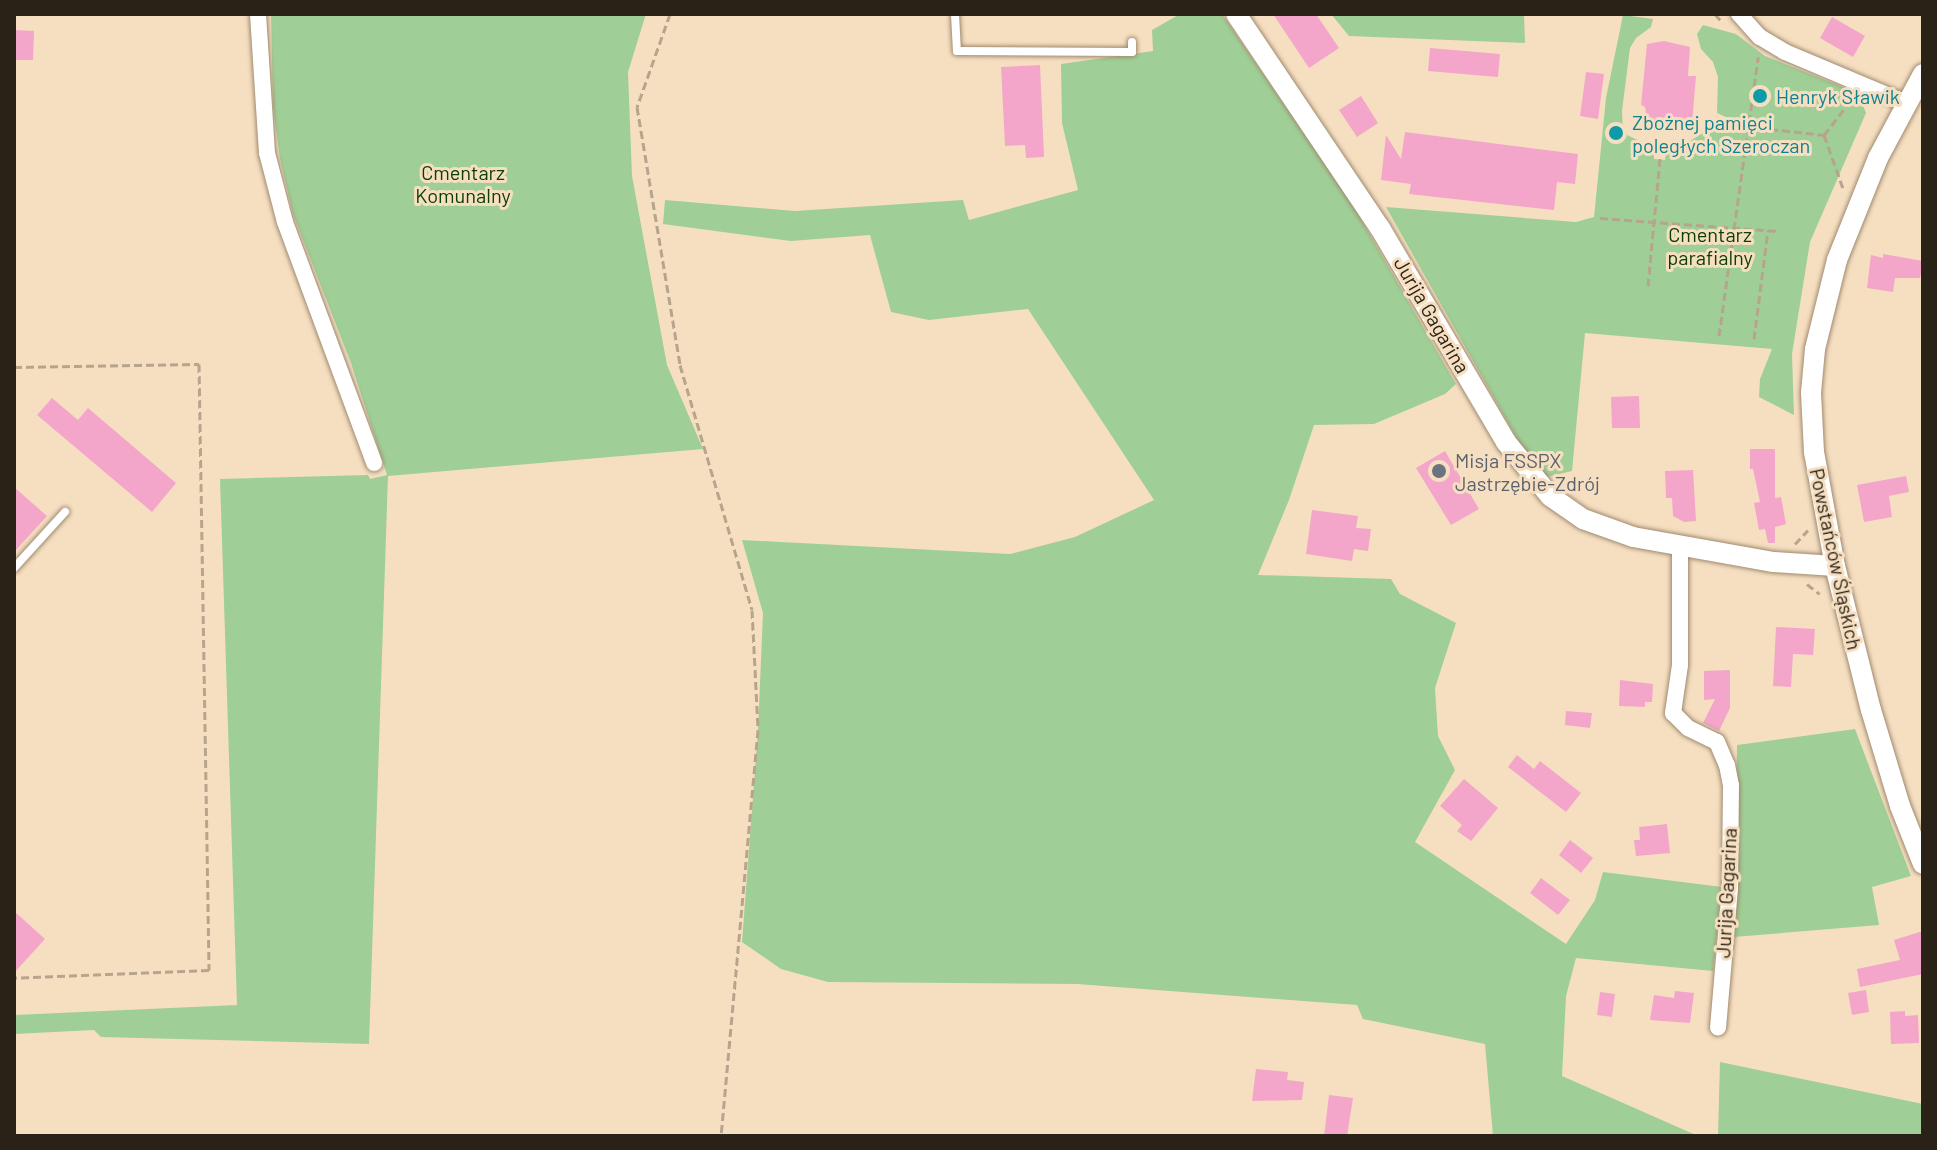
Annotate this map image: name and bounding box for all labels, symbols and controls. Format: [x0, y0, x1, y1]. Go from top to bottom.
place label: Henryk Sławik [1776, 84, 1900, 108]
marker: Henryk Sławik [1751, 87, 1769, 105]
place label: Zbożnej pamięci poległych Szeroczan [1632, 110, 1810, 157]
marker: Zbożnej pamięci poległych Szeroczan [1607, 124, 1625, 142]
park label: Cmentarz Komunalny [415, 161, 511, 208]
park label: Cmentarz parafialny [1667, 222, 1753, 269]
street label: Jurija Gagarina [1389, 253, 1475, 377]
place label: Misja FSSPX Jastrzębie-Zdrój [1455, 448, 1600, 495]
marker: Misja FSSPX Jastrzębie-Zdrój [1430, 462, 1448, 480]
street label: Powstańców Śląskich [1805, 466, 1867, 652]
street label: Jurija Gagarina [1711, 827, 1741, 959]

